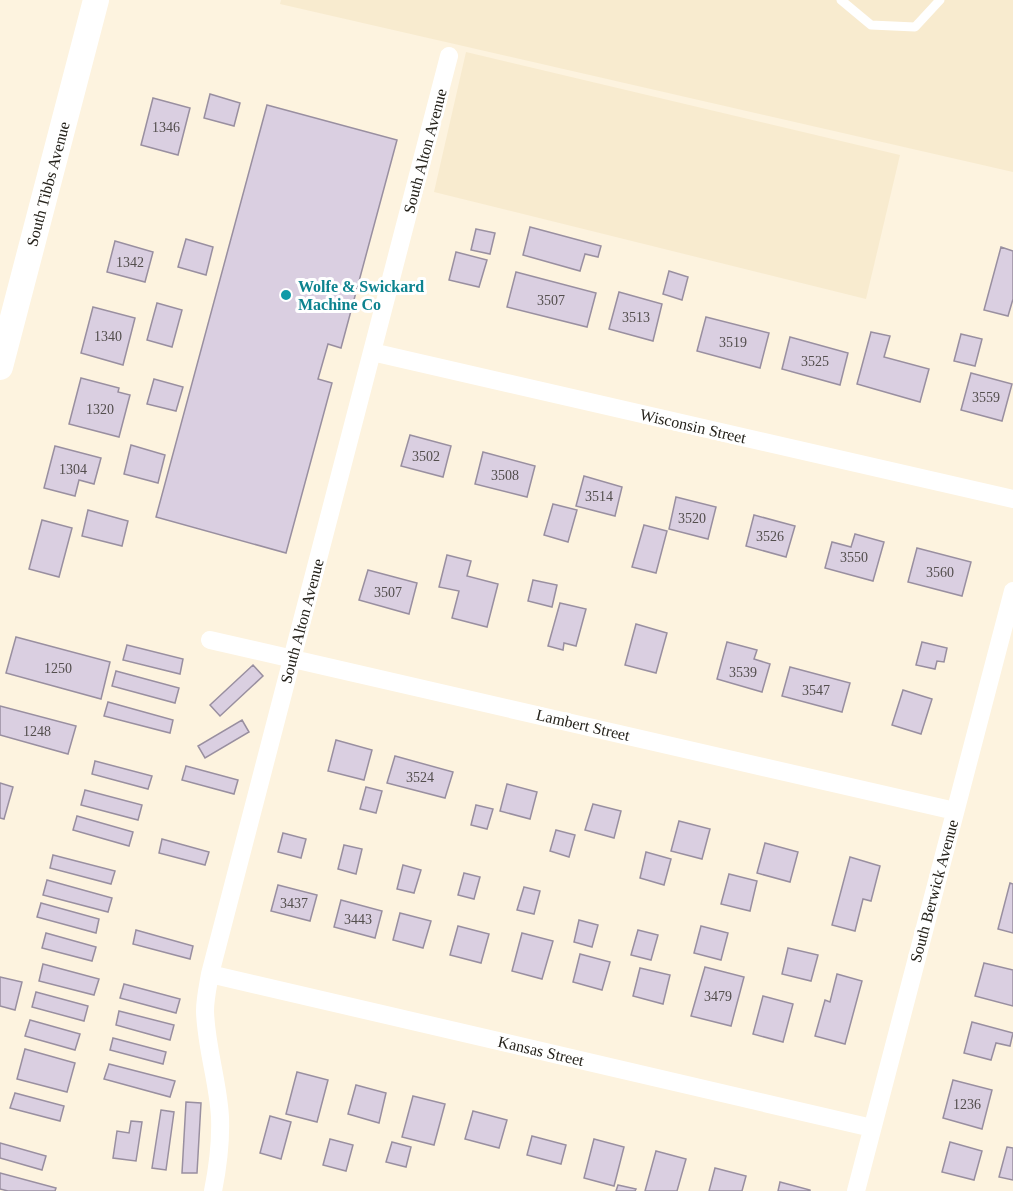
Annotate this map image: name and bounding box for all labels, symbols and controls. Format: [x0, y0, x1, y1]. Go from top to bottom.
street label: South Alton Avenue [400, 87, 450, 215]
street label: South Tibbs Avenue [23, 120, 73, 248]
house number: 1346 [152, 120, 180, 135]
house number: 1342 [116, 255, 144, 270]
place label: Wolfe & Swickard Machine Co [298, 278, 424, 313]
marker: Wolfe & Swickard Machine Co [279, 288, 293, 302]
house number: 3507 [537, 293, 565, 308]
house number: 3513 [622, 310, 650, 325]
house number: 1340 [94, 329, 122, 344]
house number: 3519 [719, 335, 747, 350]
house number: 3525 [801, 354, 829, 369]
house number: 3559 [972, 390, 1000, 405]
house number: 1320 [86, 402, 114, 417]
street label: Wisconsin Street [638, 406, 748, 447]
house number: 3502 [412, 449, 440, 464]
house number: 1304 [59, 462, 87, 477]
house number: 3508 [491, 468, 519, 483]
house number: 3514 [585, 489, 613, 504]
house number: 3520 [678, 511, 706, 526]
house number: 3526 [756, 529, 784, 544]
house number: 3550 [840, 550, 868, 565]
street label: South Alton Avenue [277, 557, 327, 685]
house number: 3560 [926, 565, 954, 580]
house number: 3507 [374, 585, 402, 600]
house number: 1250 [44, 661, 72, 676]
house number: 3539 [729, 665, 757, 680]
house number: 3547 [802, 683, 830, 698]
street label: Lambert Street [535, 706, 632, 744]
house number: 1248 [23, 724, 51, 739]
house number: 3524 [406, 770, 434, 785]
street label: South Berwick Avenue [907, 818, 961, 964]
house number: 3437 [280, 896, 308, 911]
house number: 3443 [344, 912, 372, 927]
house number: 3479 [704, 989, 732, 1004]
street label: Kansas Street [496, 1033, 586, 1069]
house number: 1236 [953, 1097, 981, 1112]

